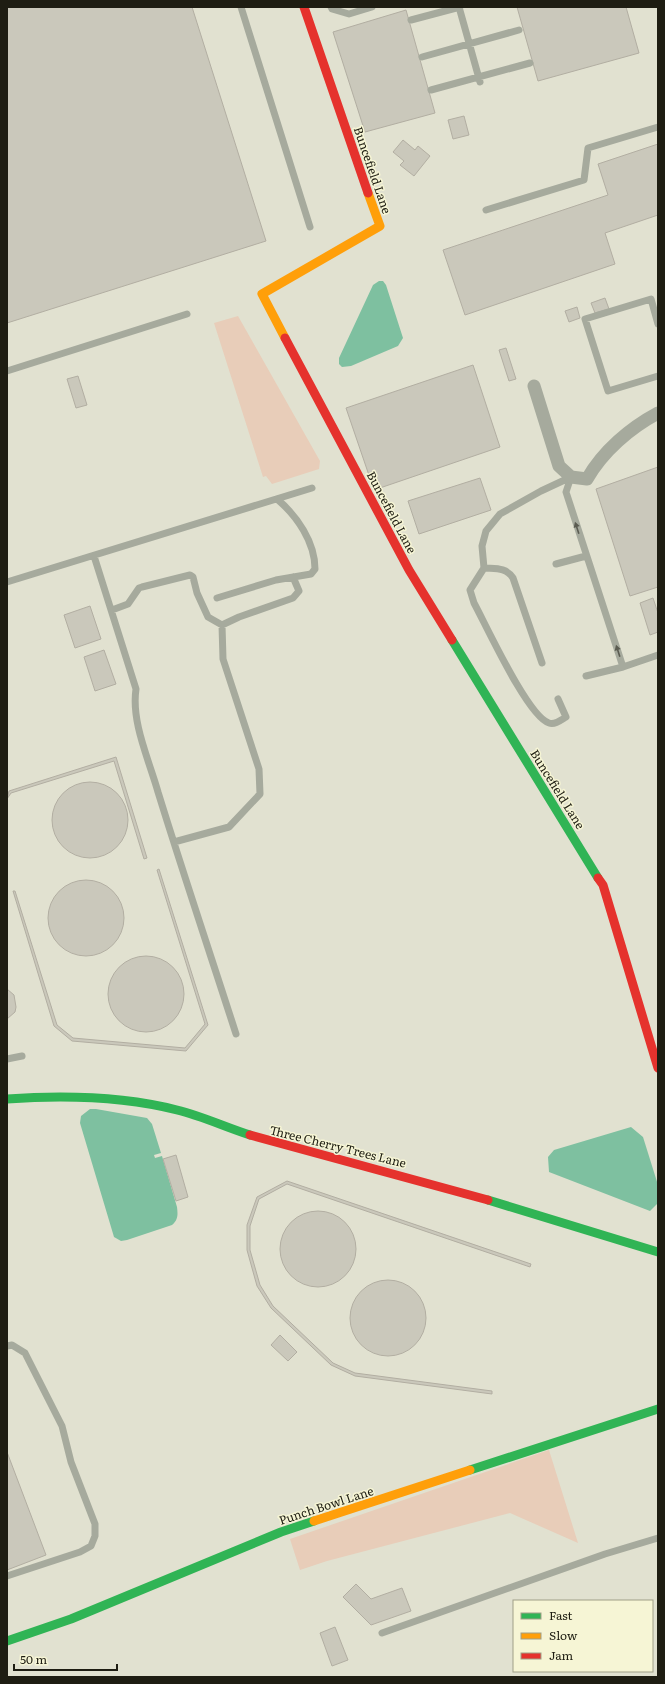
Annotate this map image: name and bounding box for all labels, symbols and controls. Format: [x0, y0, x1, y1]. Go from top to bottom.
street label: Buncefield Lane [350, 124, 396, 216]
street label: Buncefield Lane [363, 468, 421, 556]
one-way arrow [574, 522, 580, 534]
one-way arrow [615, 645, 621, 657]
street label: Buncefield Lane [526, 746, 590, 832]
street label: Three Cherry Trees Lane [268, 1120, 408, 1172]
street label: Punch Bowl Lane [276, 1481, 376, 1529]
legend [513, 1600, 653, 1672]
text: Fast [549, 1606, 573, 1624]
text: Slow [549, 1626, 578, 1644]
scale bar [14, 1646, 117, 1672]
text: Jam [549, 1646, 574, 1664]
text: 50 m [20, 1650, 47, 1668]

